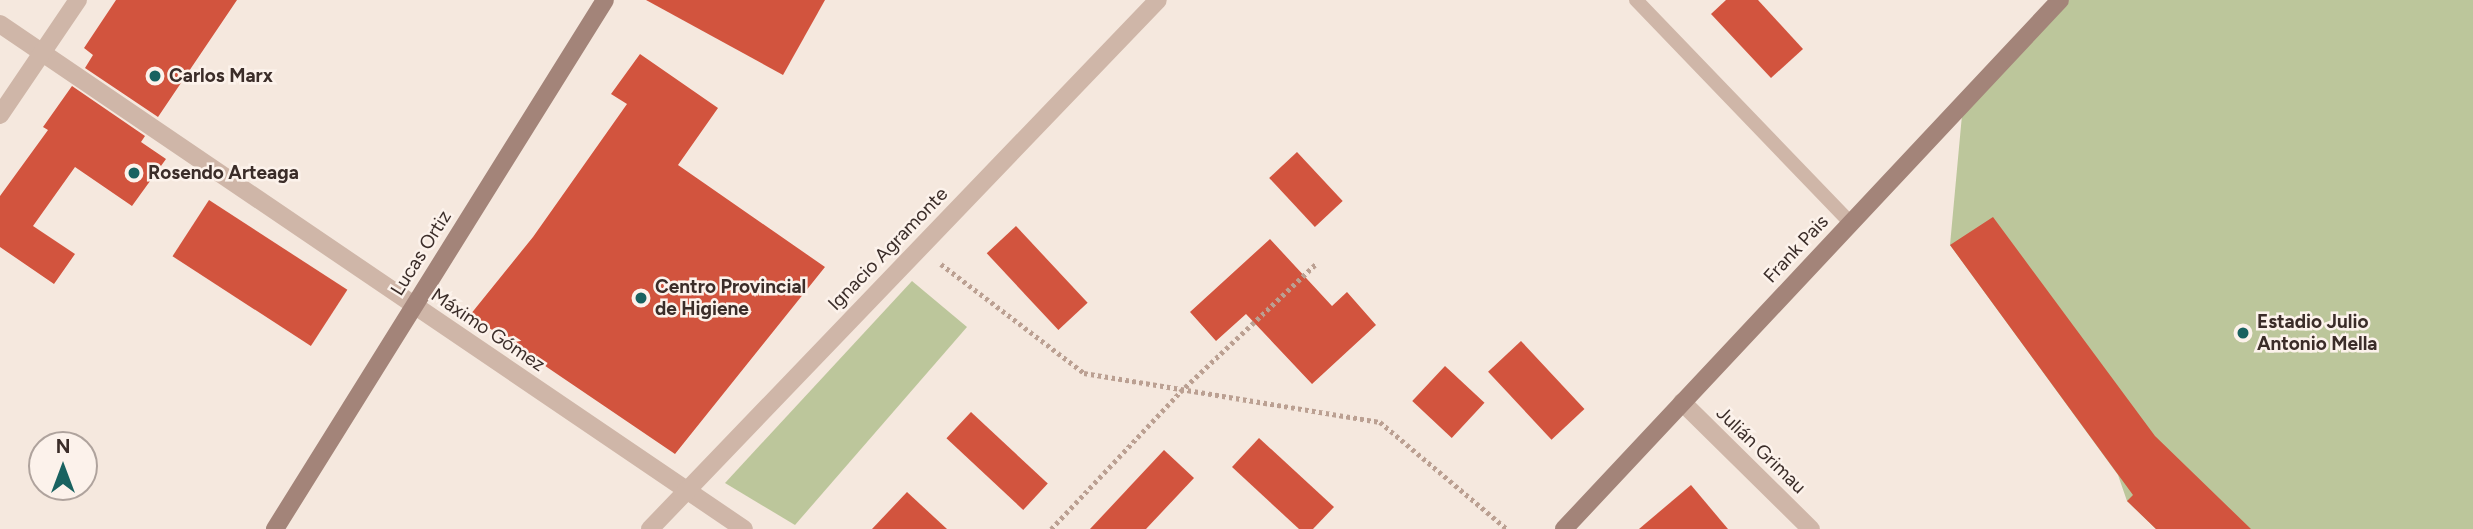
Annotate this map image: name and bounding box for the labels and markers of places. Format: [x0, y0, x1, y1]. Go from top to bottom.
place label: Carlos Marx [169, 65, 273, 87]
marker: Carlos Marx [147, 68, 163, 84]
place label: Rosendo Arteaga [148, 162, 299, 184]
marker: Rosendo Arteaga [126, 165, 142, 181]
place label: Centro Provincial de Higiene [655, 276, 806, 320]
marker: Centro Provincial de Higiene [633, 290, 649, 306]
place label: Estadio Julio Antonio Mella [2257, 311, 2377, 355]
marker: Estadio Julio Antonio Mella [2235, 325, 2251, 341]

